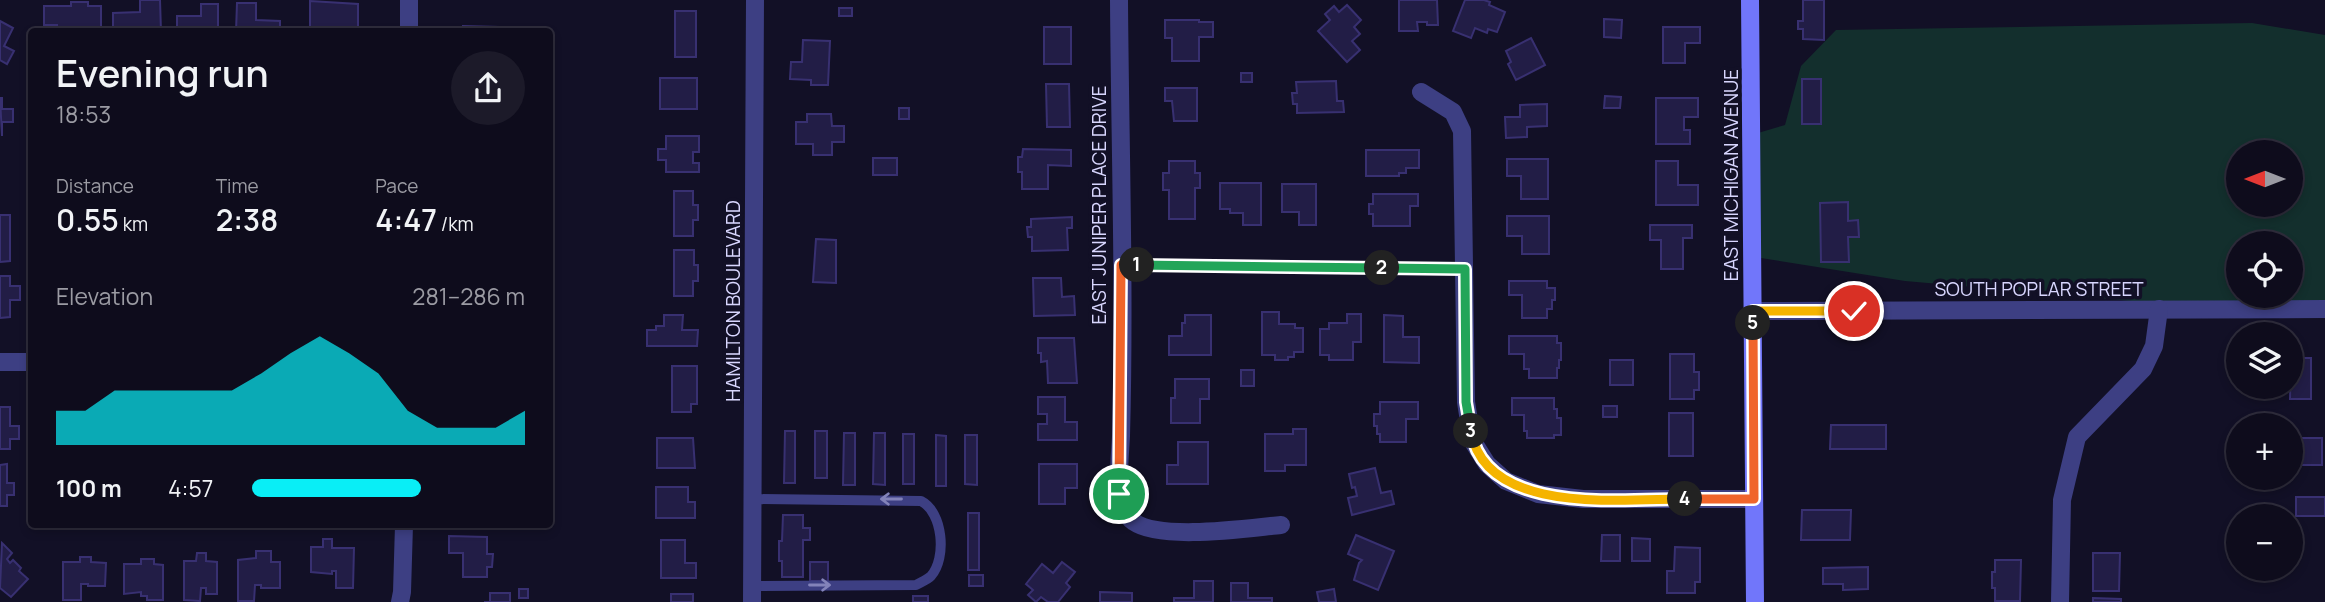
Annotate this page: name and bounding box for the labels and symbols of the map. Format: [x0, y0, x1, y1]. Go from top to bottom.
street label: EAST MICHIGAN AVENUE [1718, 69, 1744, 281]
street label: EAST JUNIPER PLACE DRIVE [1086, 86, 1112, 324]
north arrow [2226, 140, 2303, 217]
street label: HAMILTON BOULEVARD [720, 200, 746, 402]
pin: 1 [1120, 247, 1154, 282]
pin: 2 [1364, 250, 1400, 286]
street label: SOUTH POPLAR STREET [1934, 276, 2144, 302]
pin [1824, 281, 1884, 341]
pin: 5 [1736, 306, 1770, 340]
pin: 3 [1454, 414, 1488, 448]
pin [1089, 464, 1149, 524]
pin: 4 [1668, 482, 1702, 516]
one-way arrow [880, 492, 903, 506]
one-way arrow [808, 579, 831, 592]

